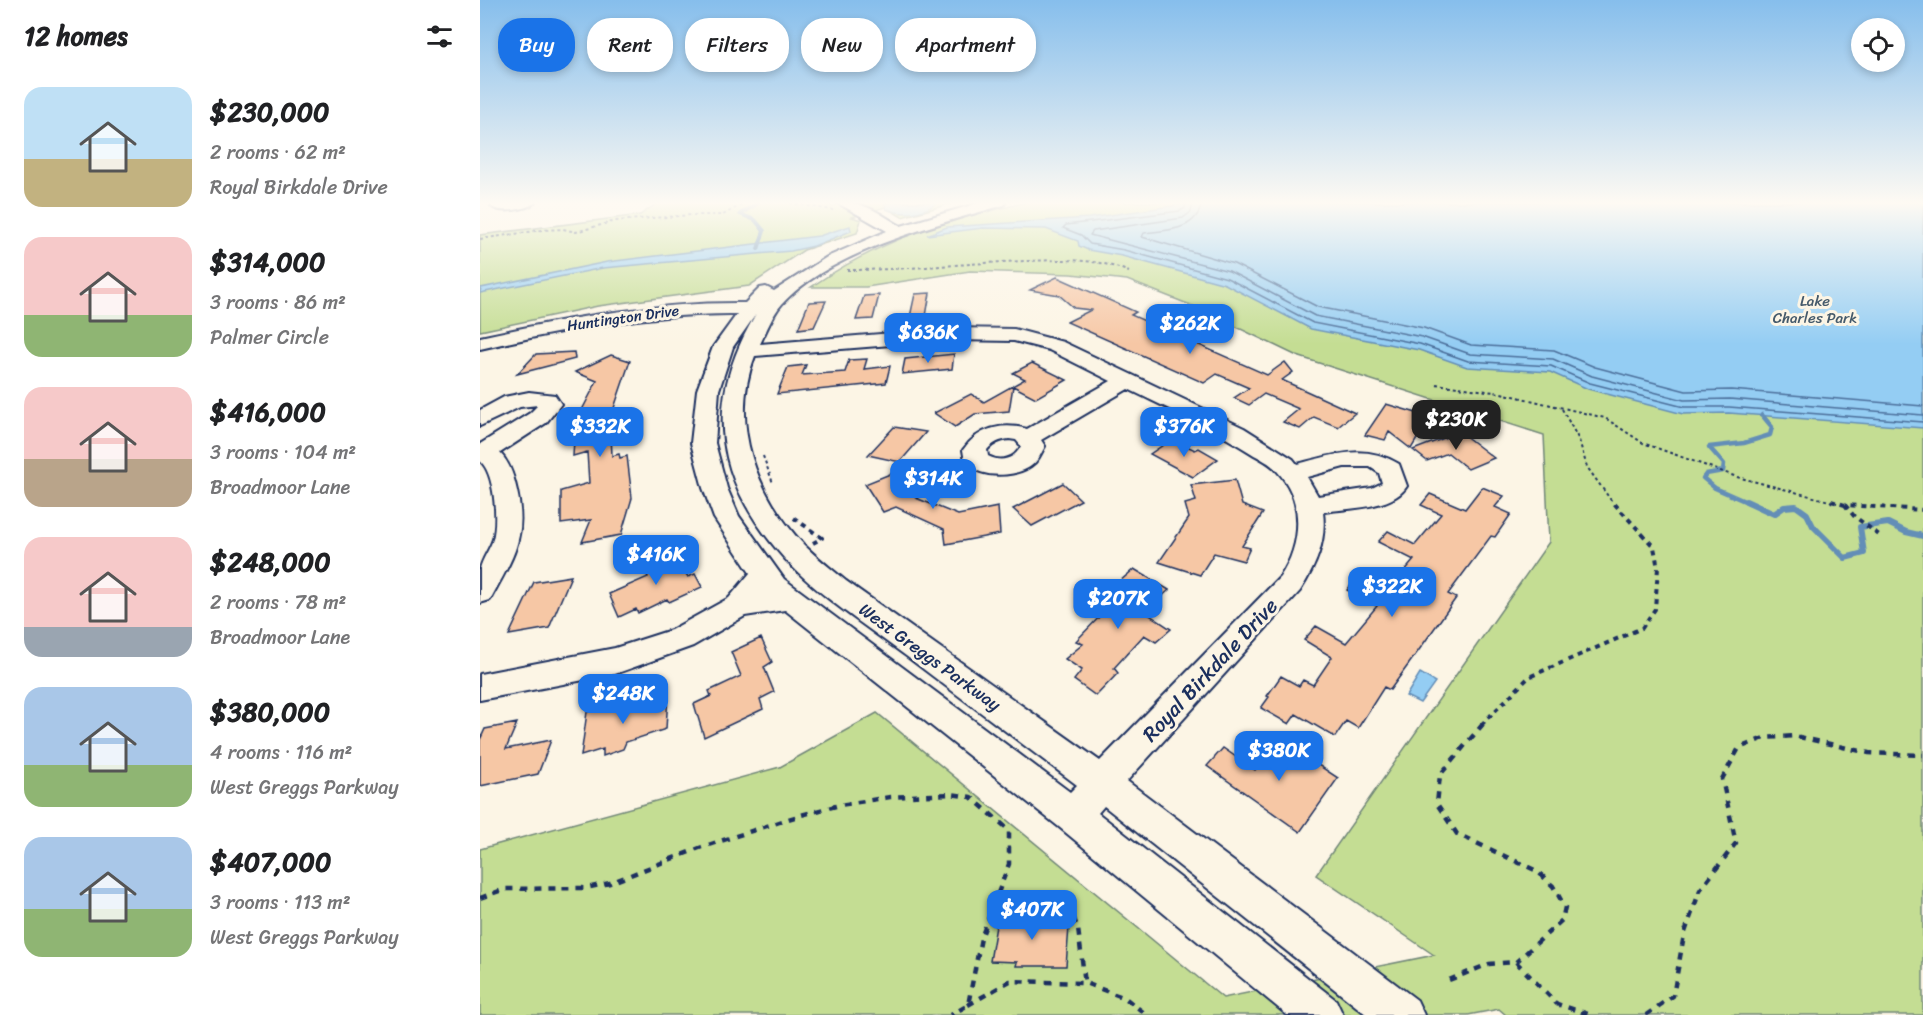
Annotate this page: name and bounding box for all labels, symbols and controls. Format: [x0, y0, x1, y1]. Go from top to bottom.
text: 12 homes [24, 13, 128, 59]
chip: Buy [498, 18, 575, 72]
chip: Rent [587, 18, 673, 72]
chip: Filters [685, 18, 789, 72]
chip: New [801, 18, 883, 72]
chip: Apartment [895, 18, 1036, 72]
map controls [1851, 18, 1905, 72]
button: locate [1851, 18, 1905, 72]
icon: filters [423, 20, 456, 53]
text: $230,000 [210, 89, 330, 135]
icon: home [72, 111, 144, 183]
text: 2 rooms · 62 m² [210, 135, 346, 170]
text: Royal Birkdale Drive [210, 170, 388, 205]
text: $314,000 [210, 239, 325, 285]
icon: home [72, 261, 144, 333]
text: 3 rooms · 86 m² [210, 285, 346, 320]
park label: Lake Charles Park [1773, 288, 1857, 331]
street label: Huntington Drive [565, 297, 681, 339]
pin: $262K [1148, 304, 1232, 355]
text: $262K [1160, 306, 1220, 341]
pin: $636K [886, 313, 970, 364]
text: $636K [898, 315, 958, 350]
text: Palmer Circle [210, 320, 329, 355]
text: $416,000 [210, 389, 326, 435]
pin: $230K [1414, 400, 1498, 451]
text: $230K [1426, 402, 1486, 437]
pin: $332K [558, 407, 642, 458]
pin: $376K [1142, 407, 1226, 458]
text: $332K [570, 409, 630, 444]
text: $376K [1154, 409, 1214, 444]
icon: home [72, 411, 144, 483]
text: 3 rooms · 104 m² [210, 435, 356, 470]
pin: $314K [891, 459, 975, 510]
text: $314K [904, 461, 962, 496]
text: Broadmoor Lane [210, 470, 350, 505]
pin: $416K [614, 535, 698, 586]
text: $416K [627, 537, 685, 572]
text: $248,000 [210, 539, 331, 585]
icon: home [72, 561, 144, 633]
pin: $322K [1350, 567, 1434, 618]
text: $322K [1362, 569, 1422, 604]
pin: $207K [1076, 579, 1160, 630]
text: $207K [1087, 581, 1149, 616]
text: 2 rooms · 78 m² [210, 585, 346, 620]
street label: Royal Birkdale Drive [1132, 589, 1288, 751]
street label: West Greggs Parkway [852, 594, 1009, 720]
text: Broadmoor Lane [210, 620, 350, 655]
pin: $248K [581, 674, 665, 725]
text: $248K [592, 676, 654, 711]
text: $380,000 [210, 689, 330, 735]
icon: home [72, 711, 144, 783]
pin: $380K [1237, 731, 1321, 782]
text: $380K [1248, 733, 1310, 768]
text: 4 rooms · 116 m² [210, 735, 352, 770]
text: West Greggs Parkway [210, 770, 399, 805]
text: $407,000 [210, 839, 331, 885]
icon: home [72, 861, 144, 933]
text: 3 rooms · 113 m² [210, 885, 351, 920]
pin: $407K [990, 890, 1074, 941]
text: $407K [1001, 892, 1063, 927]
text: West Greggs Parkway [210, 920, 399, 955]

